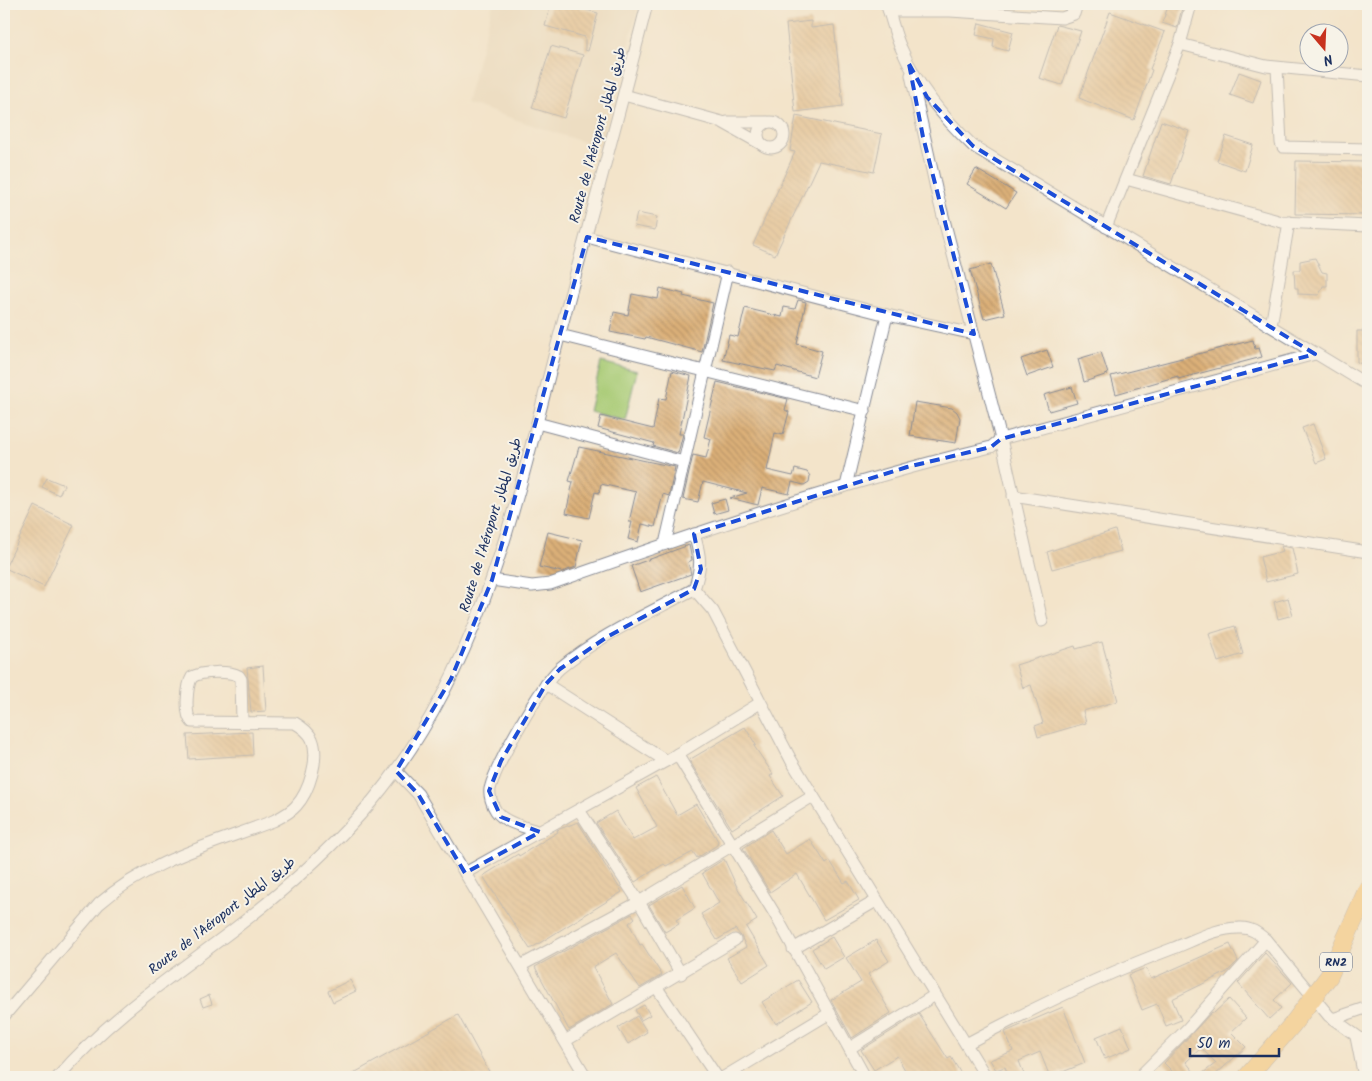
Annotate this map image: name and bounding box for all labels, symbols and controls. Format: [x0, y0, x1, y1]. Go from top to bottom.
north arrow [1300, 22, 1350, 72]
street label: Route de l'Aéroport طريق المطار [564, 44, 632, 226]
text: N [1320, 48, 1336, 71]
street label: Route de l'Aéroport طريق المطار [454, 435, 528, 615]
street label: Route de l'Aéroport طريق المطار [144, 851, 300, 981]
road number: RN2 [1320, 952, 1352, 972]
scale bar [1190, 1026, 1278, 1058]
text: 50 m [1197, 1032, 1231, 1056]

